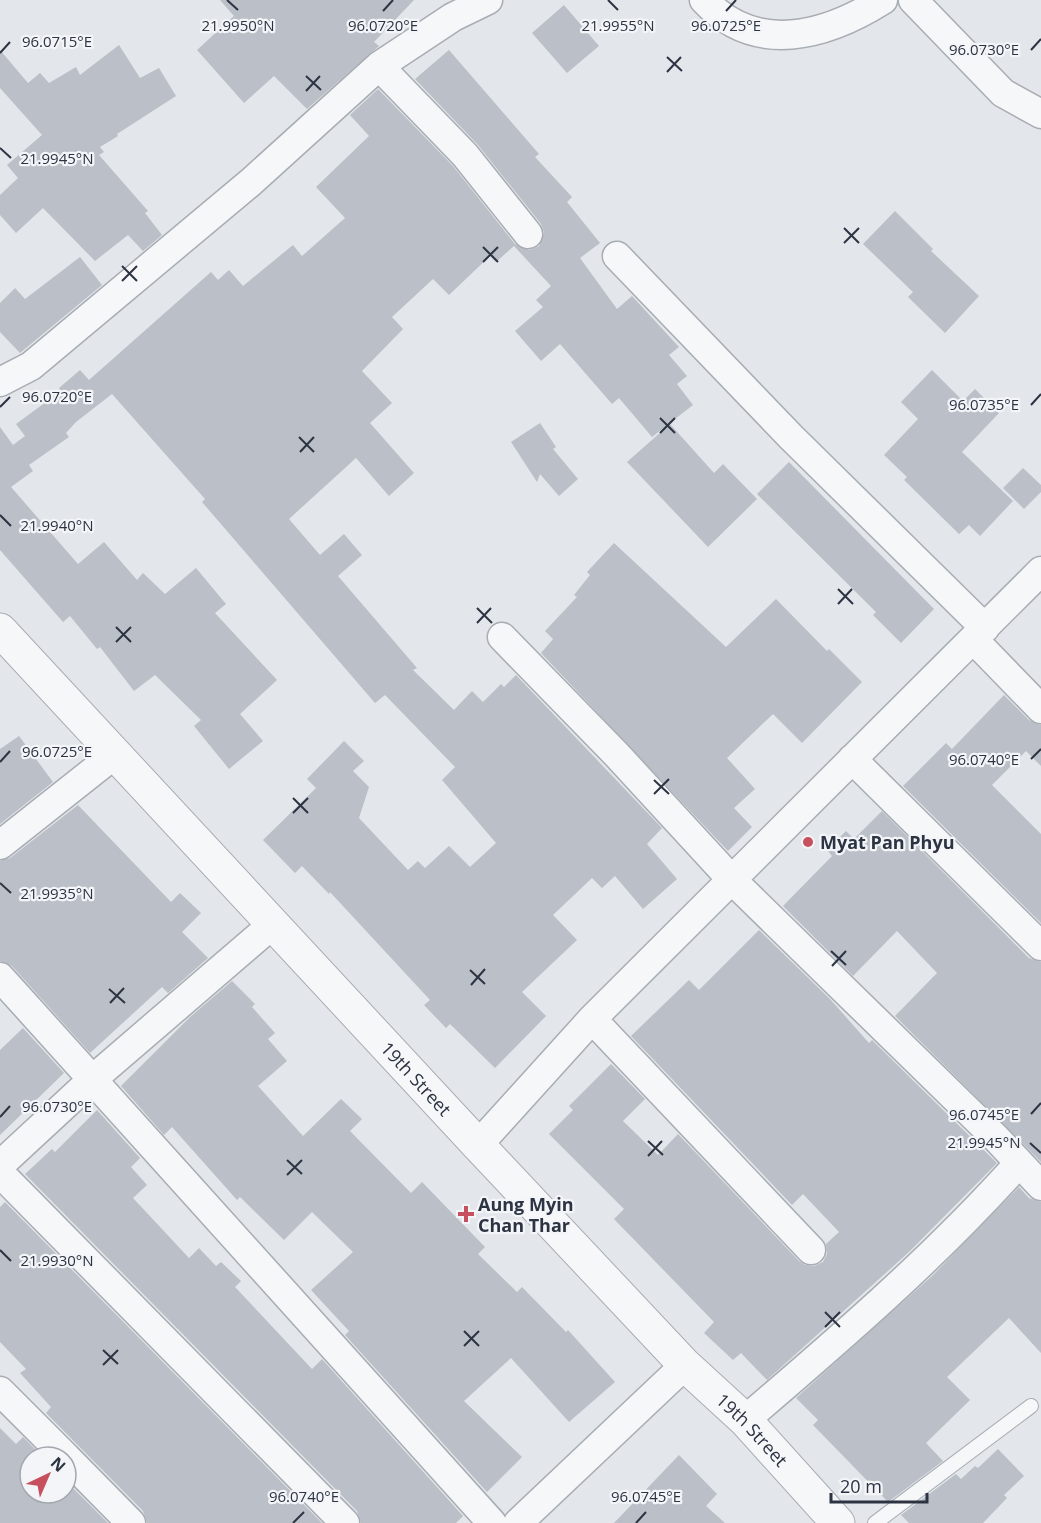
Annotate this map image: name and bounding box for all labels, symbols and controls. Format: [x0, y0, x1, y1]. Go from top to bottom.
text: 21.9950°N [201, 15, 275, 35]
text: 96.0720°E [348, 15, 418, 35]
text: 21.9955°N [581, 15, 655, 35]
text: 96.0725°E [691, 15, 761, 35]
text: 96.0715°E [22, 31, 92, 51]
text: 96.0730°E [949, 39, 1019, 59]
text: 21.9945°N [20, 148, 94, 168]
text: 96.0720°E [22, 386, 92, 406]
text: 96.0735°E [949, 394, 1019, 414]
text: 21.9940°N [20, 515, 94, 535]
text: 96.0725°E [22, 741, 92, 761]
text: 96.0740°E [949, 749, 1019, 769]
place label: Myat Pan Phyu [820, 830, 954, 854]
marker: Myat Pan Phyu [801, 835, 815, 849]
text: 21.9935°N [20, 883, 94, 903]
street label: 19th Street [376, 1036, 457, 1121]
text: 96.0730°E [22, 1096, 92, 1116]
text: 96.0745°E [949, 1104, 1019, 1124]
text: 21.9945°N [947, 1132, 1021, 1152]
place label: Aung Myin Chan Thar [478, 1192, 573, 1237]
marker: Aung Myin Chan Thar [459, 1207, 473, 1221]
text: 21.9930°N [20, 1250, 94, 1270]
street label: 19th Street [711, 1388, 793, 1471]
north arrow [18, 1445, 78, 1505]
text: N [46, 1452, 71, 1477]
scale bar [831, 1466, 927, 1504]
text: 20 m [840, 1474, 882, 1498]
text: 96.0740°E [269, 1486, 339, 1506]
text: 96.0745°E [611, 1486, 681, 1506]

